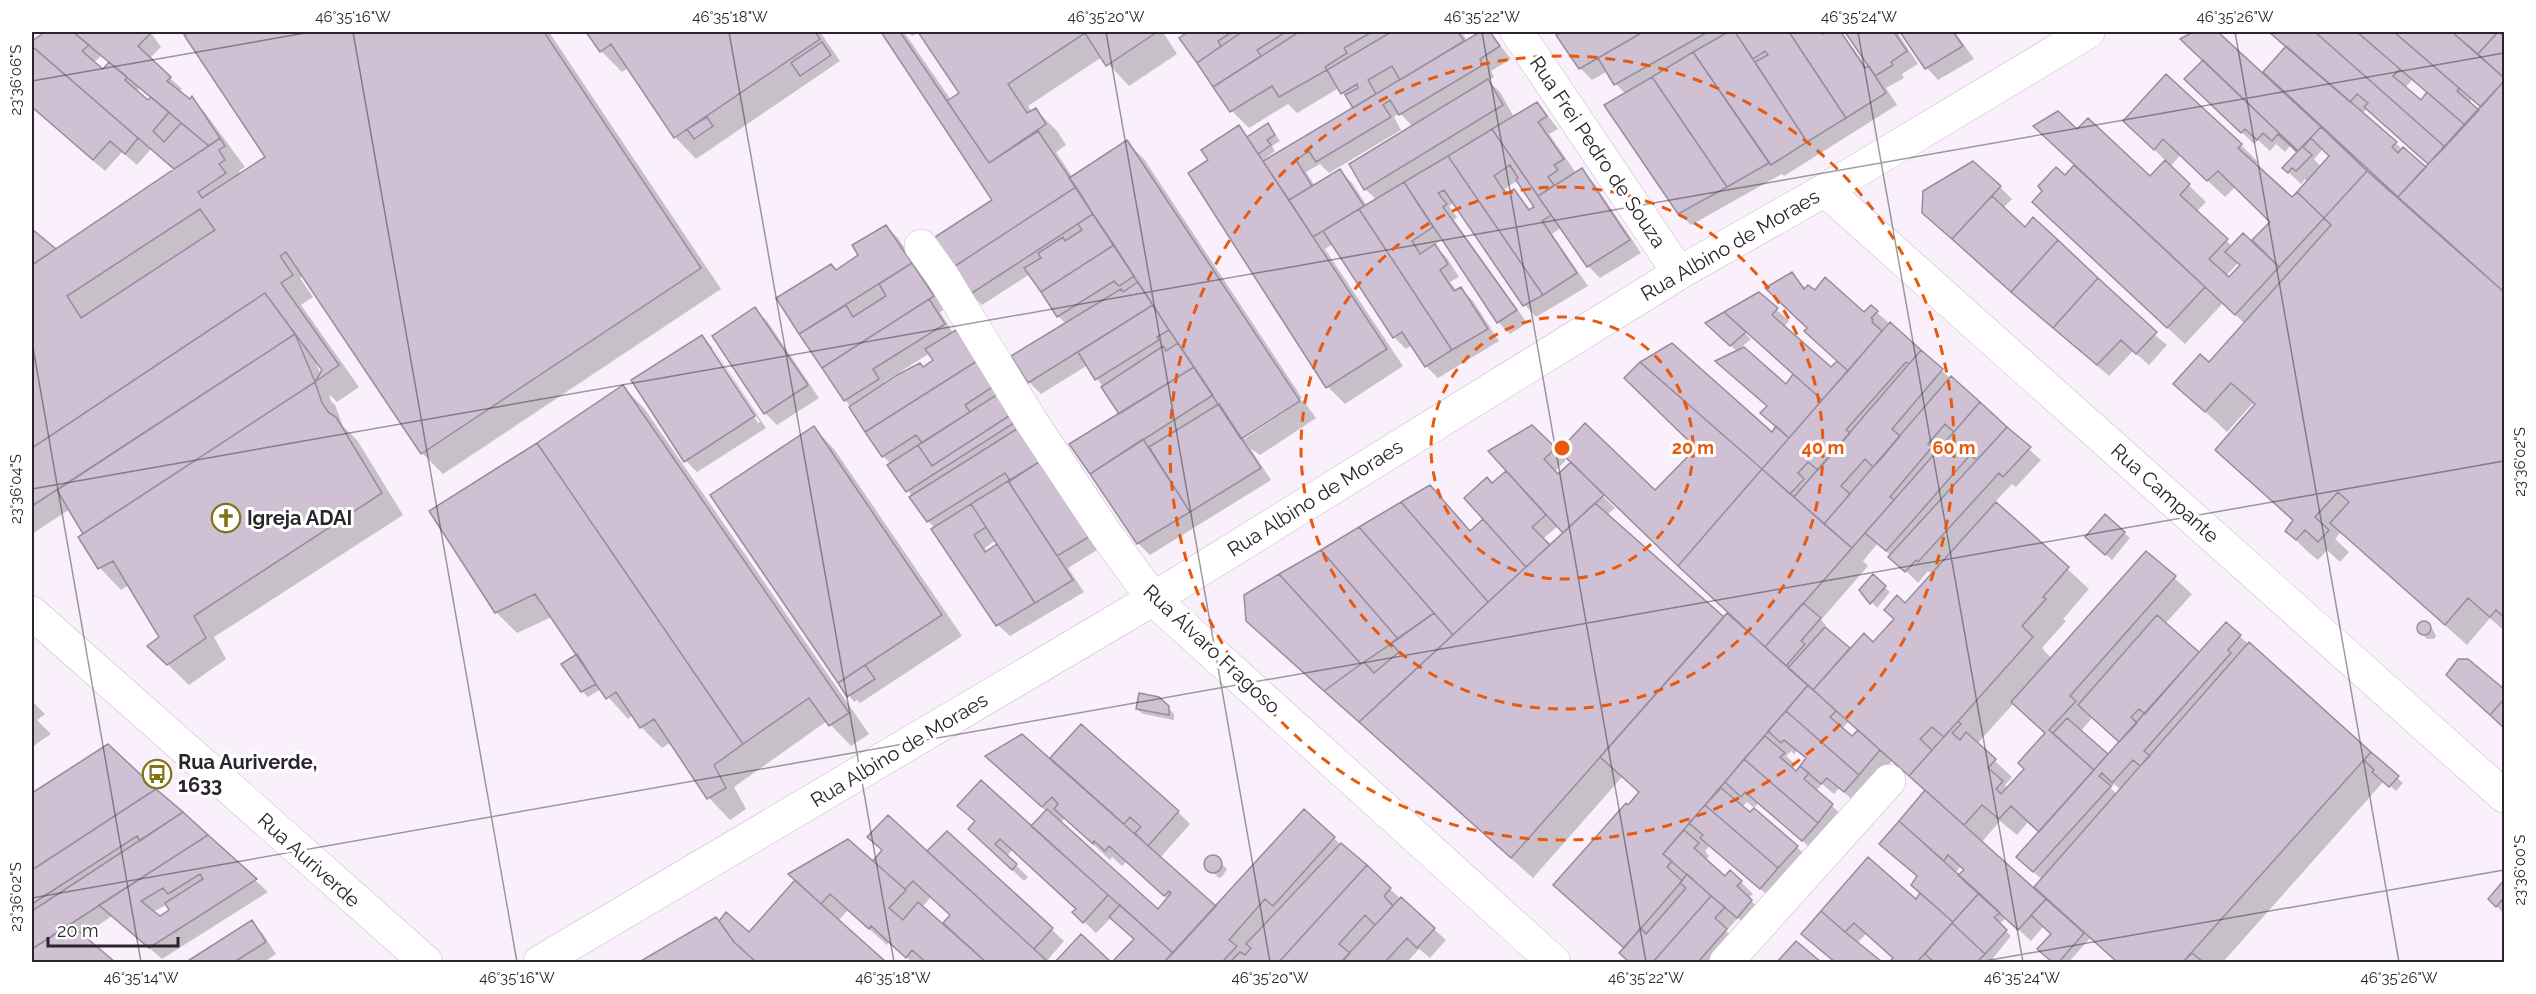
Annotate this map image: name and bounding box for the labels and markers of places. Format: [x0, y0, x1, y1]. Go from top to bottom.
centre of rings [1552, 438, 1572, 458]
church icon: Igreja ADAI [210, 502, 242, 534]
place label: Igreja ADAI [247, 506, 352, 530]
place label: Rua Auriverde, 1633 [178, 750, 317, 797]
bus stop icon: Rua Auriverde, 1633 [141, 758, 173, 790]

